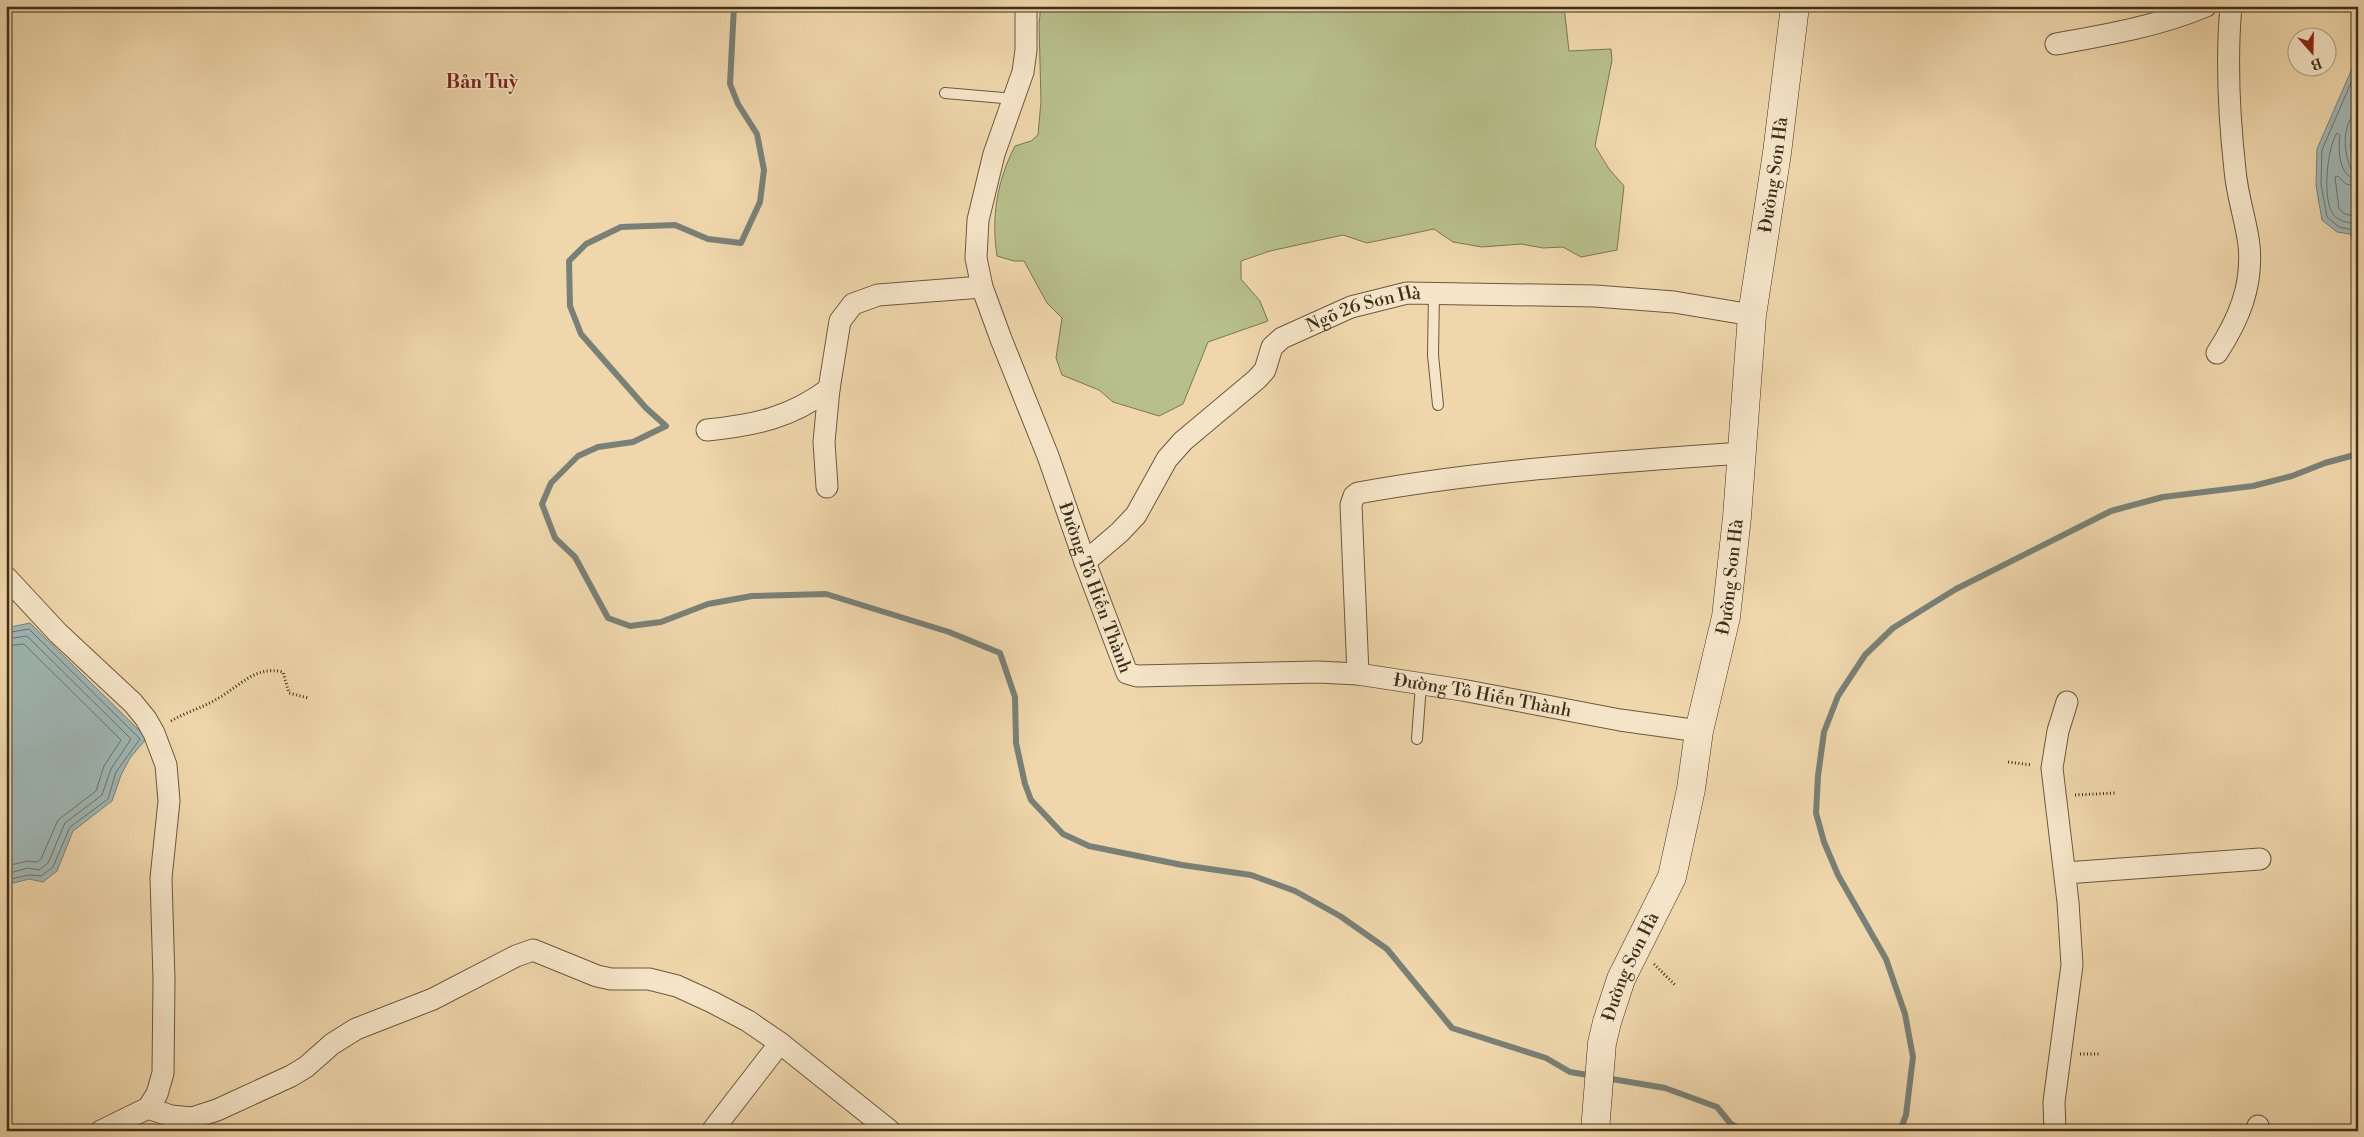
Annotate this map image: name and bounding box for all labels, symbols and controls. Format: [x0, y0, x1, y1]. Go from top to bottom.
north arrow [2286, 28, 2336, 78]
text: B [2308, 53, 2324, 74]
district label: Bản Tuỳ [446, 70, 519, 94]
street label: Đường Sơn Hà [1754, 115, 1793, 234]
street label: Ngõ 26 Sơn Hà [1303, 281, 1422, 338]
street label: Đường Tô Hiến Thành [1053, 499, 1137, 677]
street label: Đường Sơn Hà [1711, 517, 1749, 637]
street label: Đường Tô Hiến Thành [1392, 669, 1574, 723]
street label: Đường Sơn Hà [1597, 908, 1665, 1024]

